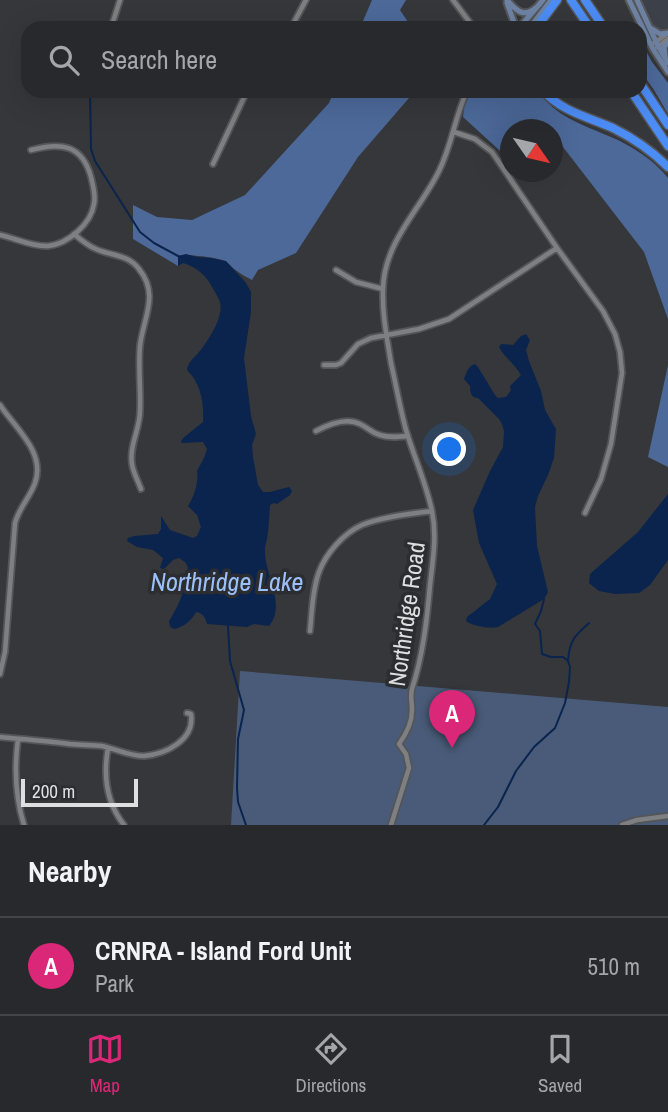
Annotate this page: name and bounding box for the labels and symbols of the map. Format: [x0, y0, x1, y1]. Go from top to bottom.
north arrow [500, 119, 563, 182]
your location [432, 432, 466, 466]
street label: Northridge Road [380, 540, 432, 688]
water label: Northridge Lake [151, 564, 303, 599]
pin: A [429, 690, 475, 748]
scale bar [21, 776, 138, 808]

